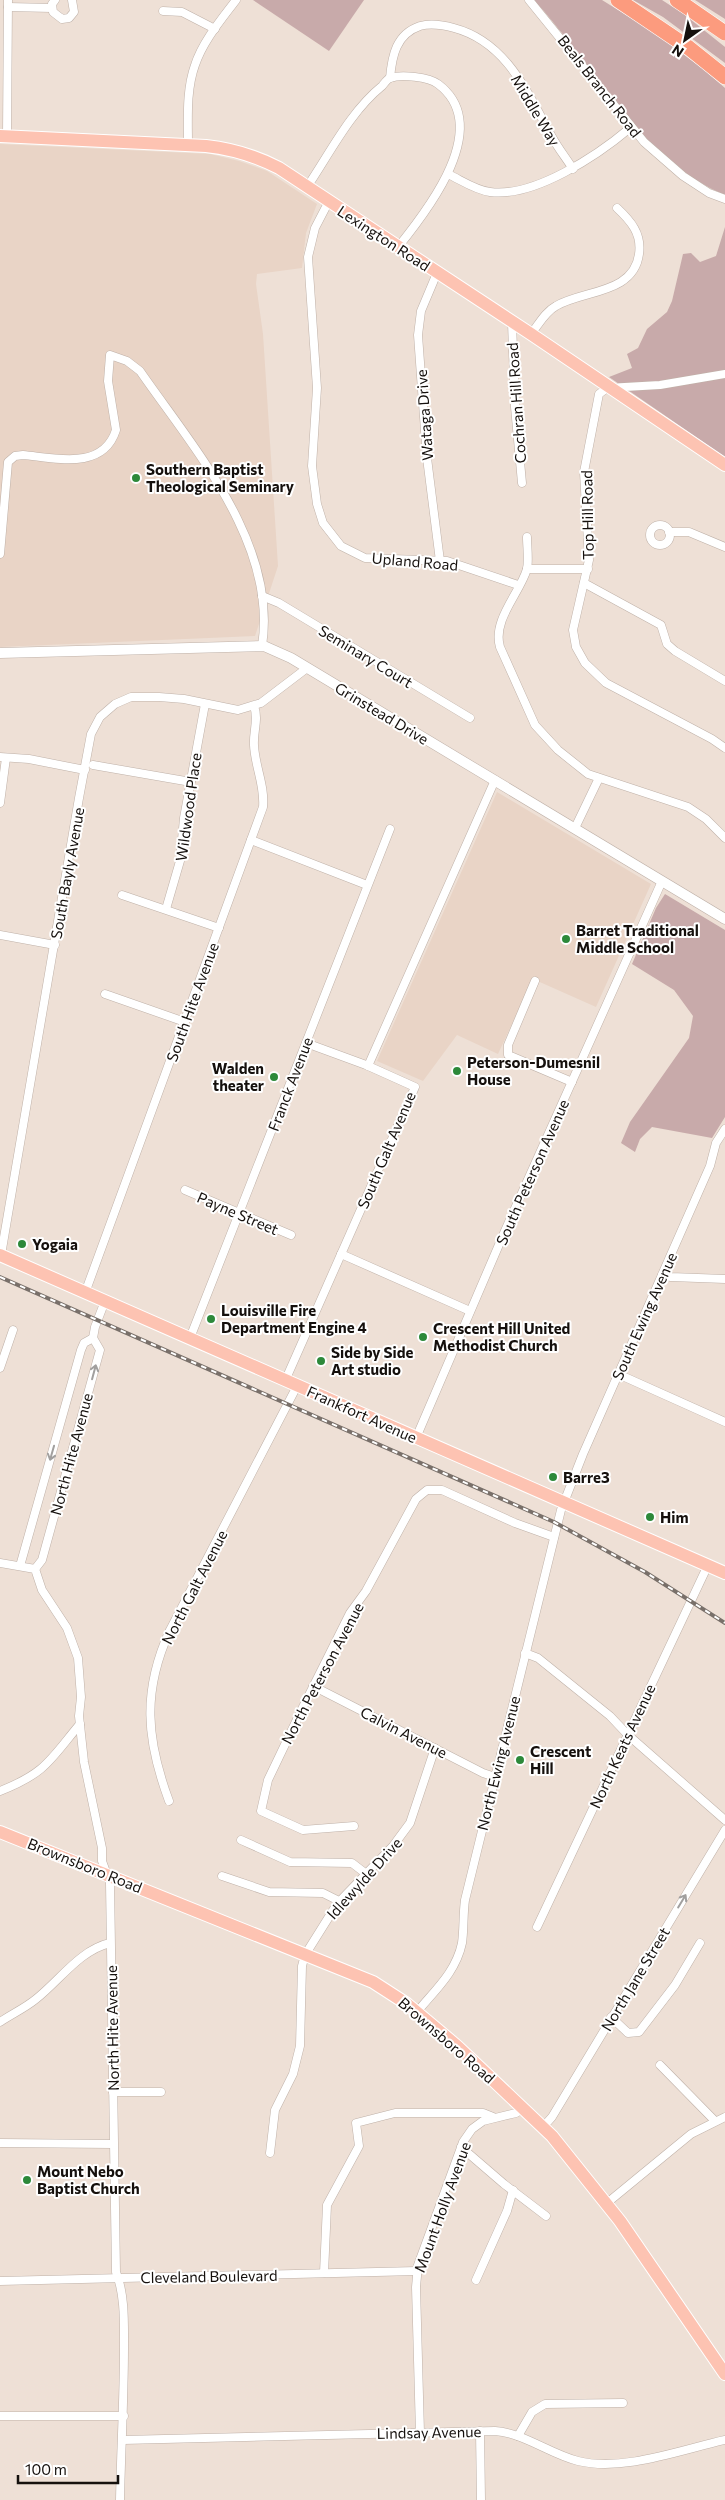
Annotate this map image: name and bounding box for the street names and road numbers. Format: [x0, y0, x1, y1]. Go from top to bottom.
street label: Beals Branch Road [554, 31, 646, 141]
street label: Middle Way [508, 71, 564, 149]
street label: Lexington Road [334, 201, 434, 275]
street label: Cochran Hill Road [503, 342, 529, 464]
street label: Wataga Drive [412, 369, 436, 461]
street label: Top Hill Road [577, 470, 597, 560]
street label: Upland Road [371, 548, 459, 574]
street label: Seminary Court [316, 621, 416, 691]
street label: Grinstead Drive [332, 678, 432, 748]
street label: Wildwood Place [171, 752, 205, 862]
street label: South Bayly Avenue [47, 806, 87, 940]
street label: South Hite Avenue [162, 940, 222, 1064]
street label: Franck Avenue [264, 1034, 316, 1133]
street label: South Galt Avenue [353, 1089, 419, 1211]
street label: South Peterson Avenue [492, 1096, 572, 1248]
street label: Payne Street [195, 1188, 281, 1238]
street label: South Ewing Avenue [608, 1249, 680, 1383]
street label: Frankfort Avenue [304, 1382, 420, 1446]
street label: North Hite Avenue [46, 1391, 96, 1517]
street label: North Galt Avenue [157, 1527, 231, 1647]
street label: North Peterson Avenue [277, 1599, 367, 1747]
street label: North Keats Avenue [585, 1681, 659, 1811]
street label: North Ewing Avenue [473, 1694, 523, 1832]
street label: Calvin Avenue [358, 1702, 450, 1762]
street label: Idlewylde Drive [323, 1833, 405, 1923]
street label: Brownsboro Road [25, 1834, 145, 1896]
street label: North Jane Street [597, 1924, 673, 2034]
street label: North Hite Avenue [102, 1965, 122, 2091]
street label: Brownsboro Road [395, 1993, 499, 2087]
street label: Mount Holly Avenue [410, 2139, 474, 2275]
street label: Cleveland Boulevard [140, 2266, 278, 2286]
street label: Lindsay Avenue [376, 2422, 482, 2442]

